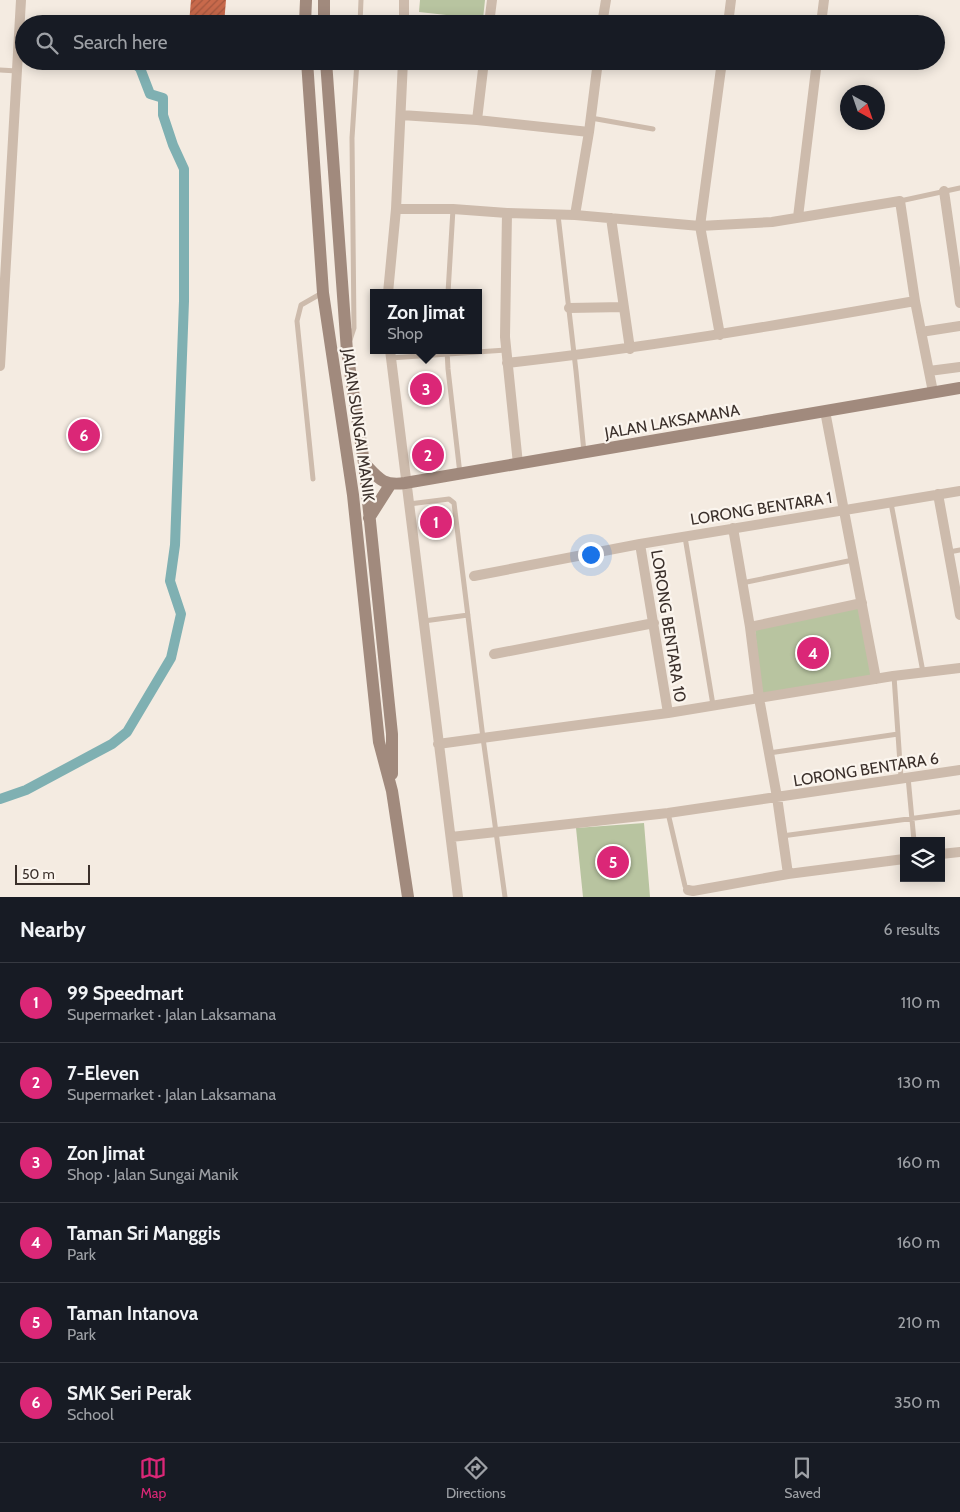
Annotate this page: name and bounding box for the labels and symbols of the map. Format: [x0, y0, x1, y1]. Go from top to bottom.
north arrow [840, 85, 885, 130]
street label: JALAN SUNGAI MANIK [338, 346, 379, 503]
pin: 3 [410, 370, 442, 408]
street label: JALAN LAKSAMANA [602, 400, 741, 443]
pin: 6 [68, 416, 100, 454]
pin: 2 [412, 436, 444, 474]
street label: LORONG BENTARA 1 [689, 488, 833, 529]
pin: 1 [420, 503, 452, 541]
your location [578, 542, 604, 568]
street label: LORONG BENTARA 10 [647, 548, 690, 704]
pin: 4 [797, 634, 829, 672]
street label: LORONG BENTARA 6 [792, 749, 940, 790]
pin: 5 [597, 843, 629, 881]
scale bar [15, 862, 90, 885]

